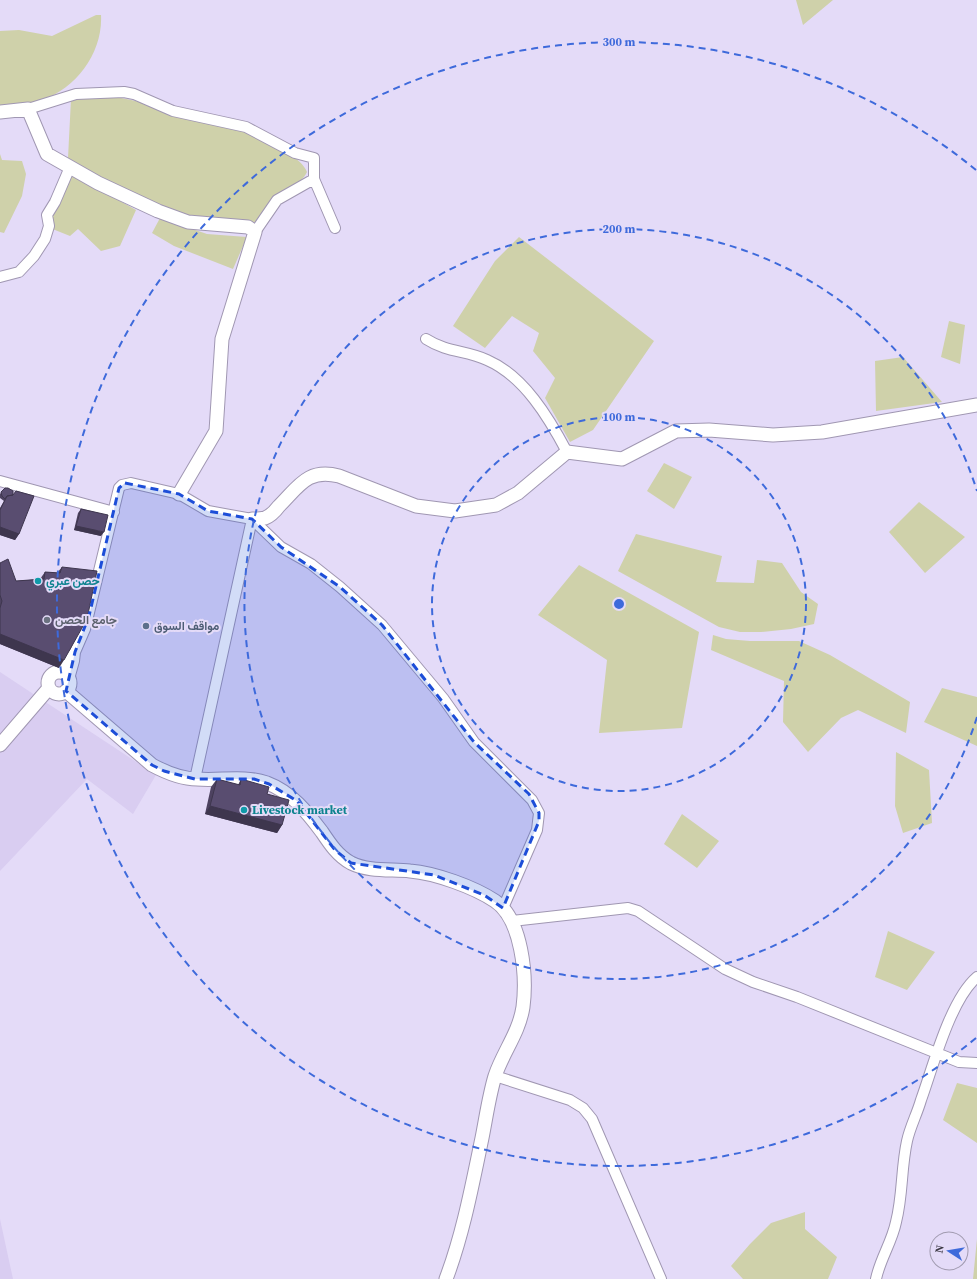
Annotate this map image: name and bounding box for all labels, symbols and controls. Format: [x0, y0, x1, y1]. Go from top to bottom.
text: 300 m [603, 34, 636, 50]
text: 200 m [603, 221, 636, 237]
text: 100 m [603, 409, 636, 425]
place label: حصن عبري [46, 573, 100, 591]
marker: حصن عبري [33, 576, 43, 586]
centre of rings [612, 597, 626, 611]
place label: جامع الحصن [55, 612, 117, 628]
marker: جامع الحصن [42, 615, 52, 625]
place label: مواقف السوق [154, 618, 220, 634]
marker: مواقف السوق [141, 621, 151, 631]
place label: Livestock market [252, 802, 348, 818]
marker: Livestock market [239, 805, 249, 815]
north arrow [929, 1231, 969, 1271]
text: N [932, 1244, 948, 1255]

